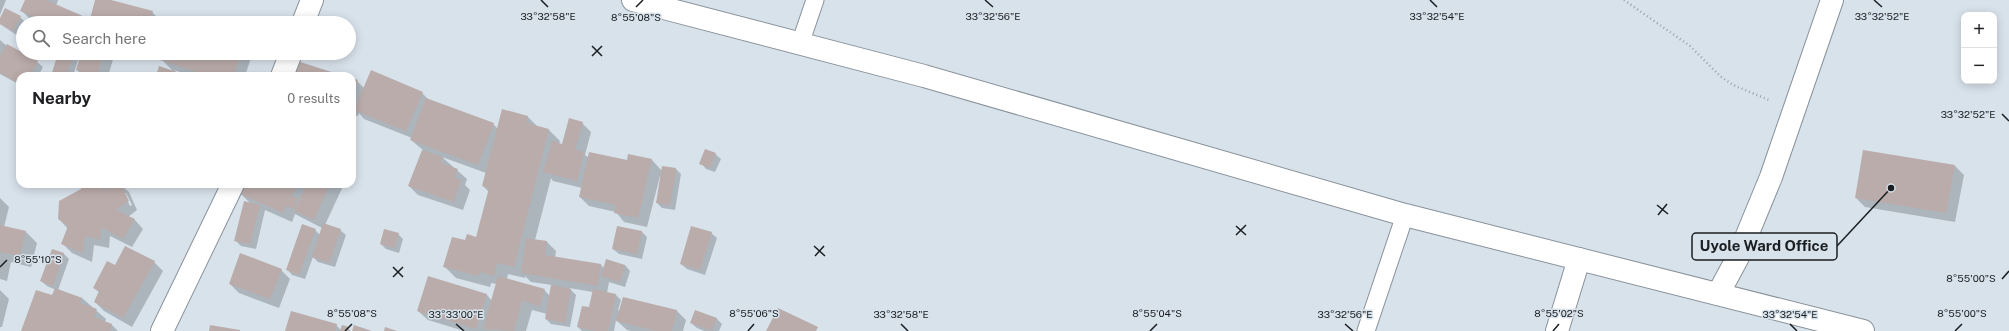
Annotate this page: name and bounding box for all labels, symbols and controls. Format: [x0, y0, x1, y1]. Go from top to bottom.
text: 33°32'58"E [520, 10, 576, 22]
text: 33°32'56"E [966, 10, 1021, 22]
text: 33°32'54"E [1409, 10, 1465, 22]
text: 33°32'52"E [1855, 10, 1909, 22]
text: 8°55'08"S [611, 11, 661, 23]
map controls [1961, 12, 1997, 84]
button: + [1961, 12, 1997, 48]
search box [16, 16, 356, 60]
icon: search [30, 27, 52, 49]
text: Search here [62, 30, 146, 47]
button: − [1961, 48, 1997, 84]
text: Nearby [32, 88, 91, 108]
text: 0 results [287, 91, 340, 106]
text: 33°32'52"E [1941, 108, 1995, 120]
callout: Uyole Ward Office [1692, 233, 1837, 260]
text: Uyole Ward Office [1700, 237, 1828, 254]
text: 8°55'10"S [14, 253, 62, 265]
text: 8°55'00"S [1946, 272, 1996, 284]
text: 8°55'08"S [327, 307, 377, 319]
text: 8°55'06"S [729, 307, 779, 319]
text: 8°55'04"S [1132, 307, 1182, 319]
text: 8°55'02"S [1534, 307, 1584, 319]
text: 8°55'00"S [1937, 307, 1987, 319]
text: 33°33'00"E [429, 308, 483, 320]
text: 33°32'58"E [873, 308, 929, 320]
text: 33°32'56"E [1318, 308, 1373, 320]
text: 33°32'54"E [1762, 308, 1818, 320]

